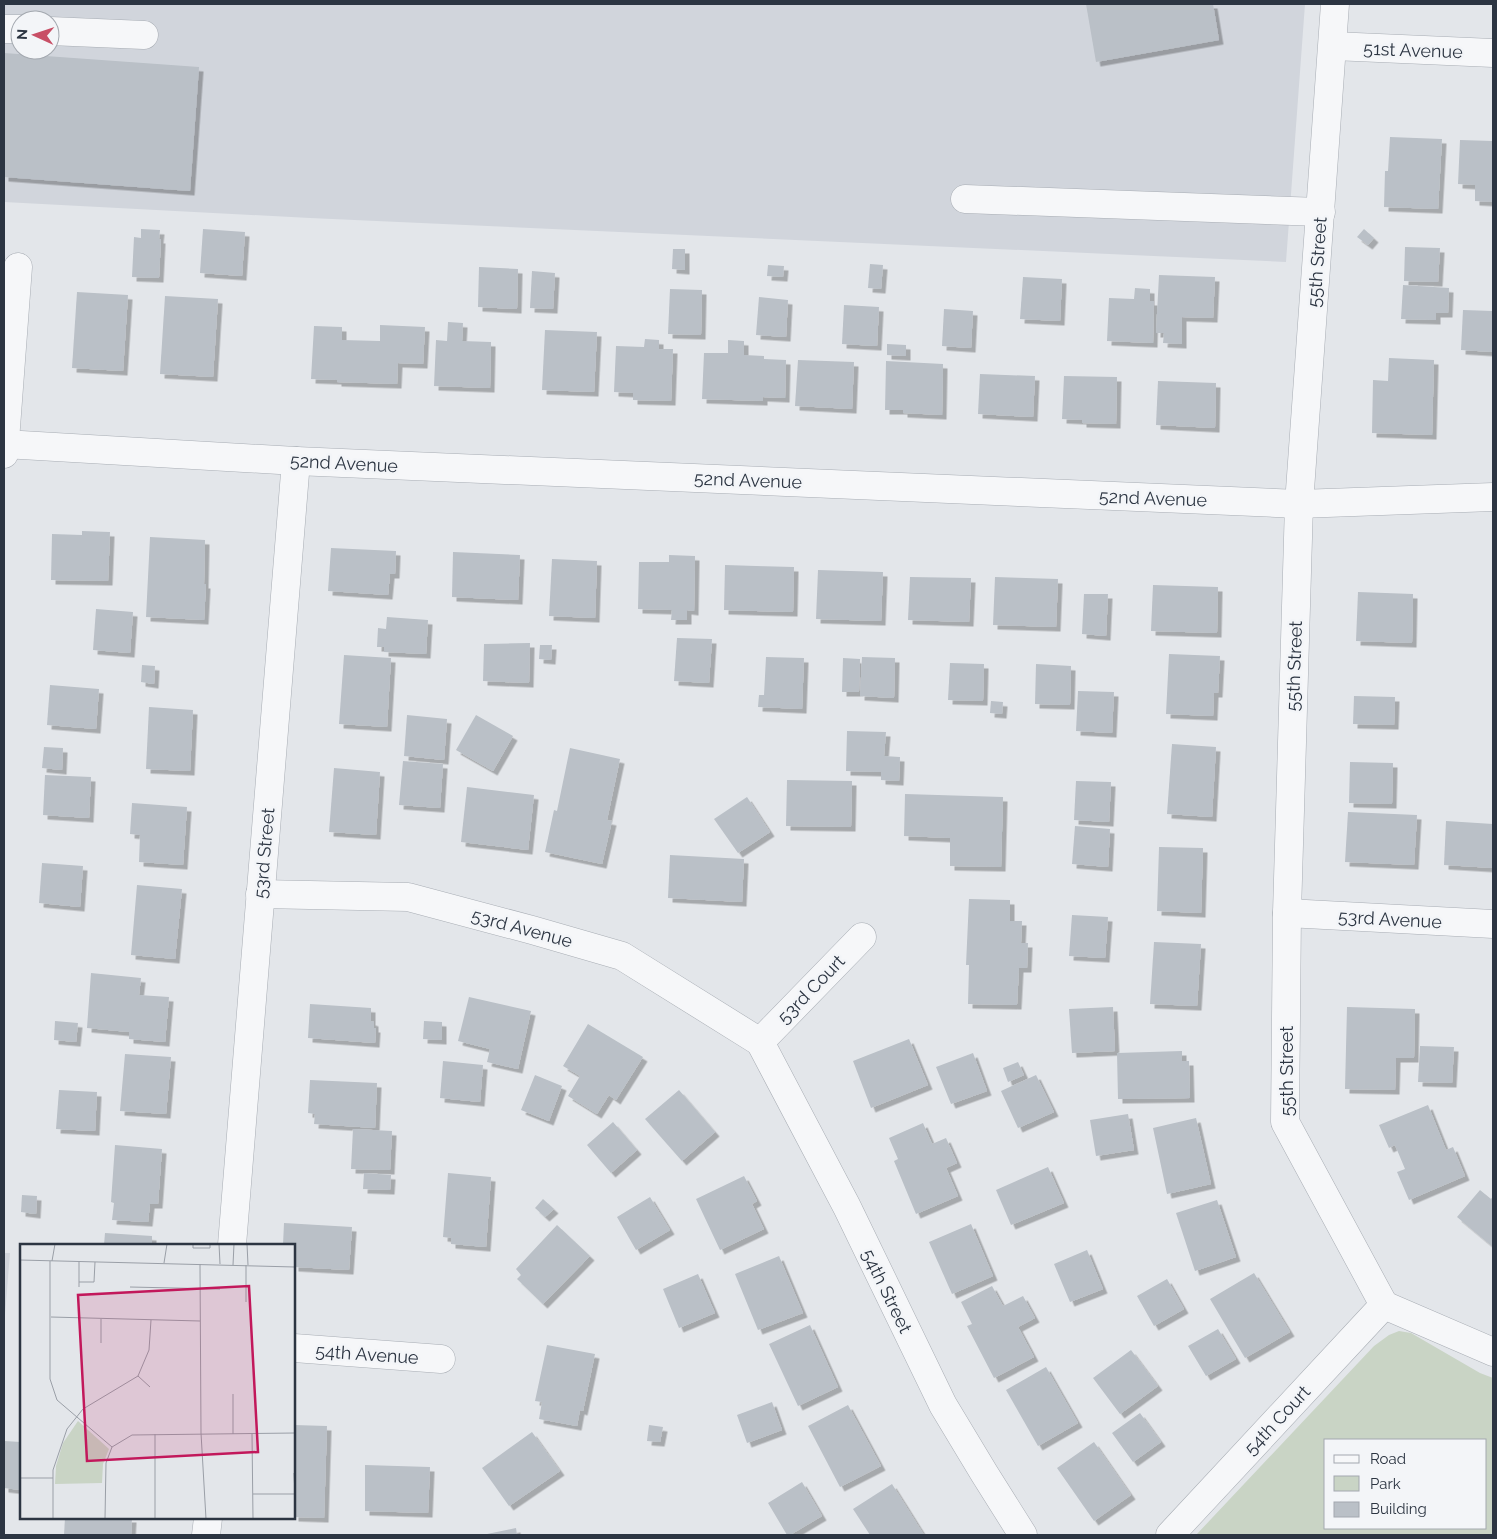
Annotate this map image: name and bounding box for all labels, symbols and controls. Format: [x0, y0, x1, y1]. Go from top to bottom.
north arrow [10, 10, 60, 60]
text: N [14, 29, 30, 40]
street label: 51st Avenue [1363, 38, 1463, 62]
street label: 55th Street [1303, 216, 1331, 308]
street label: 52nd Avenue [289, 450, 399, 476]
street label: 52nd Avenue [694, 468, 803, 492]
street label: 52nd Avenue [1099, 486, 1208, 510]
street label: 55th Street [1282, 620, 1306, 712]
street label: 53rd Street [250, 807, 278, 899]
street label: 53rd Avenue [469, 904, 575, 952]
street label: 53rd Avenue [1338, 906, 1443, 932]
street label: 53rd Court [773, 950, 849, 1028]
street label: 55th Street [1276, 1026, 1297, 1116]
inset map [20, 1244, 295, 1519]
street label: 54th Street [858, 1246, 916, 1336]
street label: 54th Avenue [315, 1340, 420, 1368]
street label: 54th Court [1240, 1381, 1314, 1459]
legend [1324, 1439, 1487, 1529]
text: Road [1370, 1450, 1406, 1468]
text: Park [1370, 1475, 1401, 1493]
text: Building [1370, 1500, 1427, 1518]

